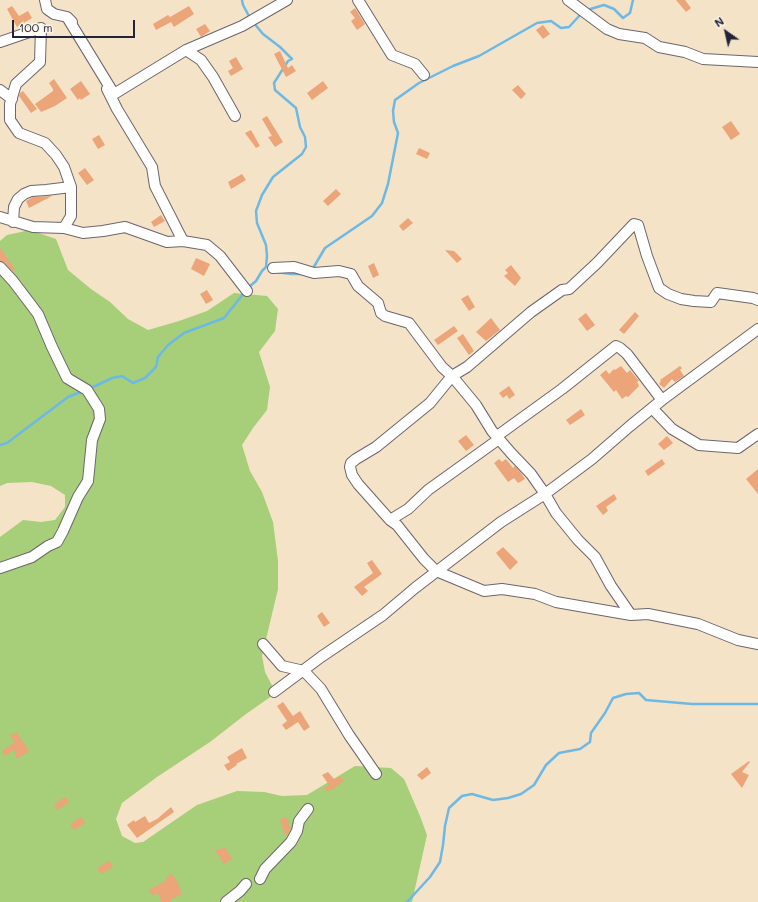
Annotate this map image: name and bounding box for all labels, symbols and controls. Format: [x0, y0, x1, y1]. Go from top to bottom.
scale bar [14, 12, 137, 38]
north arrow [706, 12, 746, 52]
text: N [711, 13, 727, 30]
text: 100 m [19, 19, 53, 35]

